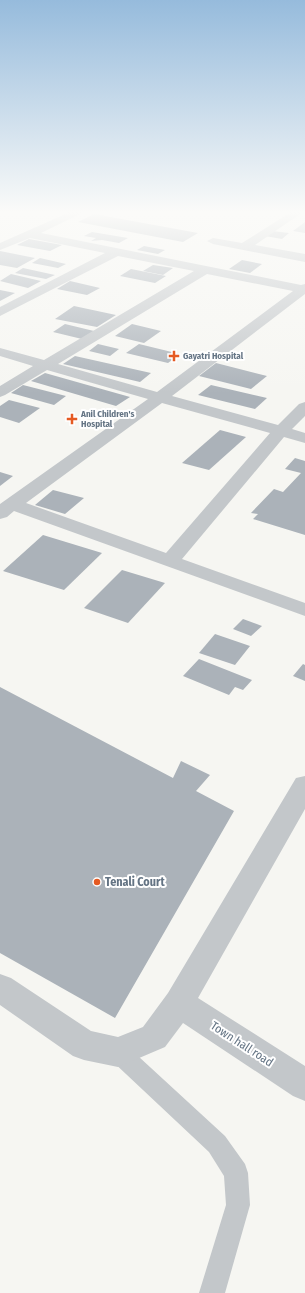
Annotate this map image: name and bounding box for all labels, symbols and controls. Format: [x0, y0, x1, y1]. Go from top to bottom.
marker: Gayatri Hospital [168, 350, 180, 362]
place label: Gayatri Hospital [183, 351, 244, 361]
place label: Anil Children's Hospital [80, 409, 134, 429]
marker: Anil Children's Hospital [66, 413, 78, 425]
place label: Tenali Court [105, 875, 165, 889]
marker: Tenali Court [92, 877, 102, 887]
street label: Town hall road [208, 1019, 276, 1069]

